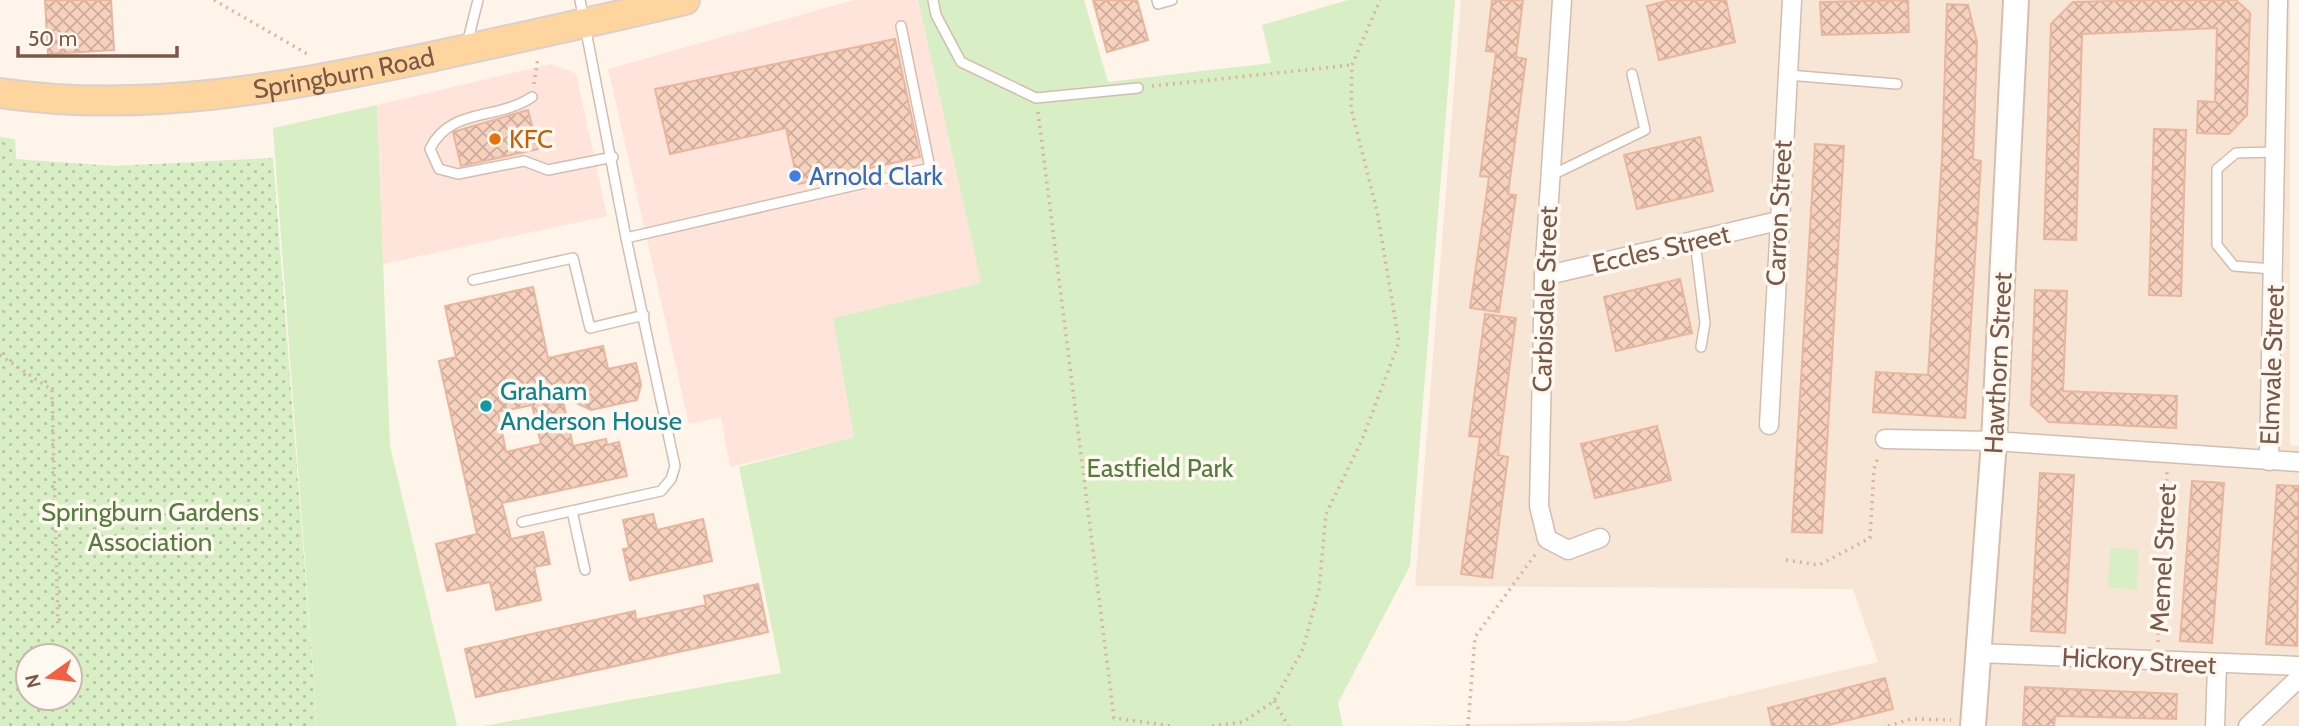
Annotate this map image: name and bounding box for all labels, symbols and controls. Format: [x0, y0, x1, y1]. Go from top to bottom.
scale bar [18, 14, 177, 58]
text: 50 m [28, 26, 77, 51]
street label: Springburn Road [251, 41, 437, 105]
place label: KFC [509, 123, 553, 155]
marker: KFC [487, 131, 503, 147]
street label: Carron Street [1759, 139, 1799, 287]
place label: Arnold Clark [809, 160, 943, 192]
marker: Arnold Clark [787, 168, 803, 184]
street label: Carbisdale Street [1526, 205, 1564, 393]
street label: Eccles Street [1589, 218, 1733, 280]
street label: Hawthorn Street [1977, 271, 2019, 455]
street label: Elmvale Street [2253, 284, 2291, 446]
place label: Graham Anderson House [500, 375, 682, 437]
marker: Graham Anderson House [478, 398, 494, 414]
park label: Eastfield Park [1087, 452, 1234, 484]
street label: Memel Street [2143, 483, 2183, 633]
park label: Springburn Gardens Association [41, 496, 259, 558]
street label: Hickory Street [2061, 641, 2217, 681]
north arrow [14, 642, 84, 712]
text: N [20, 672, 46, 690]

